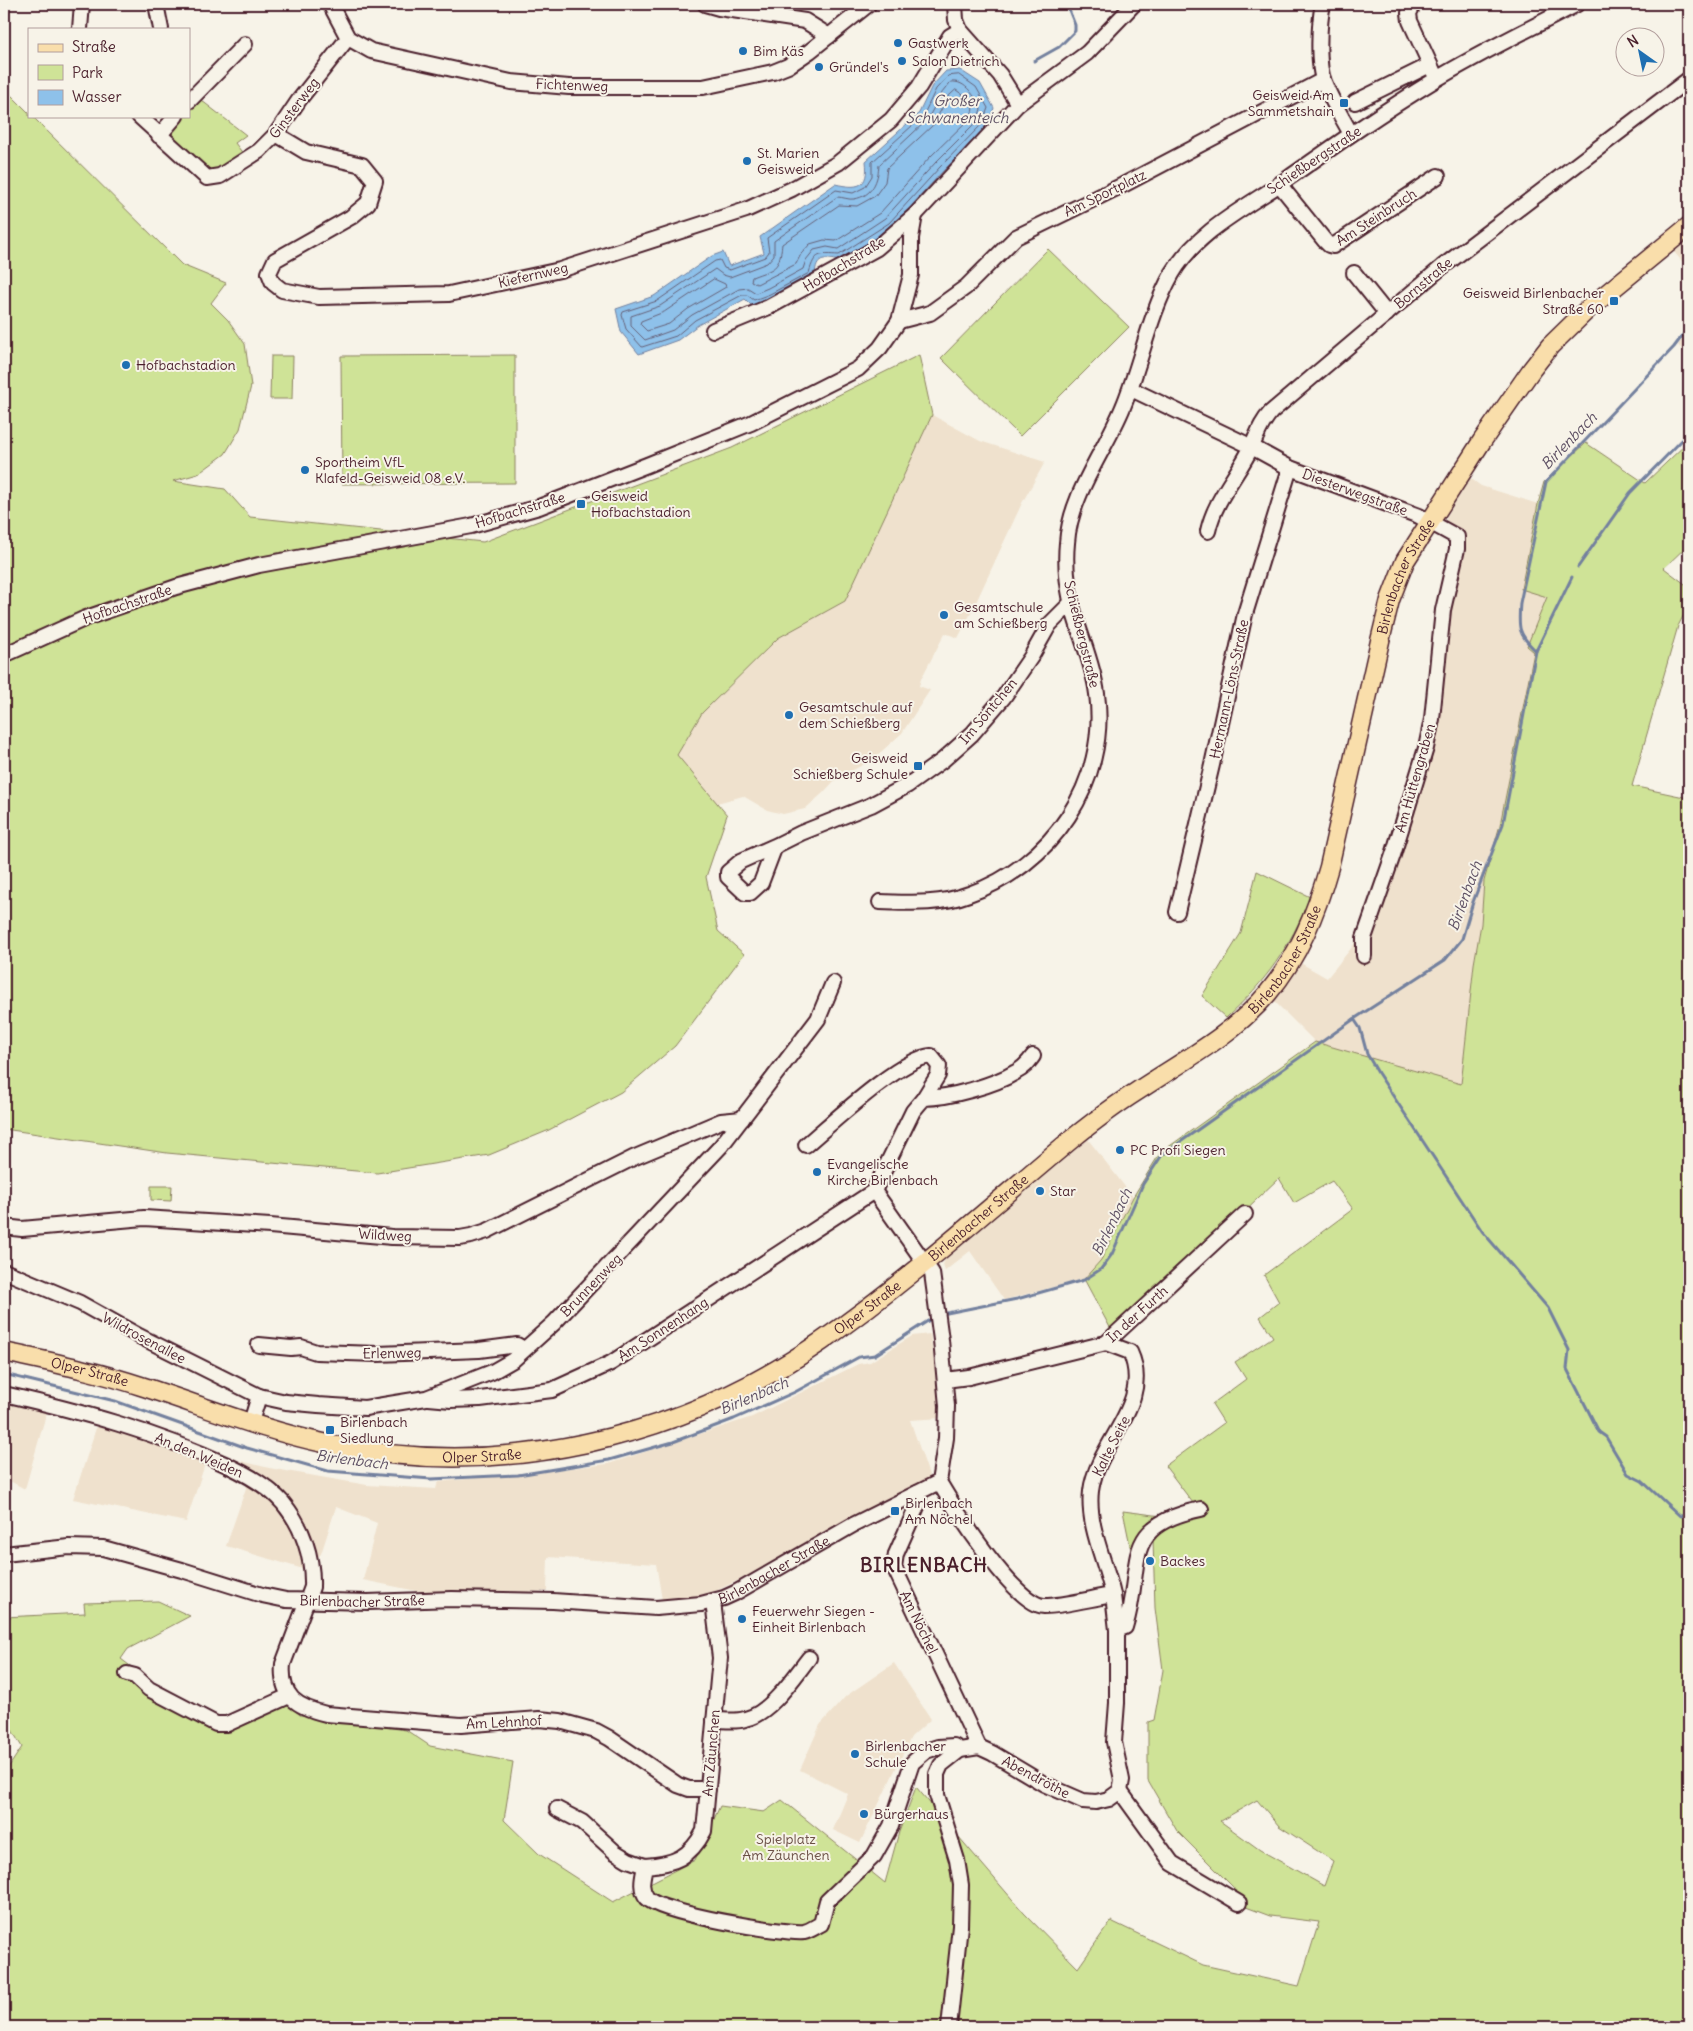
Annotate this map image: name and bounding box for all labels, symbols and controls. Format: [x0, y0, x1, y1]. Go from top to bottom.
legend [28, 28, 190, 118]
north arrow [1616, 28, 1666, 78]
text: N [1624, 31, 1642, 51]
place label: Gastwerk [908, 34, 969, 52]
text: Straße [72, 37, 116, 56]
marker: Gastwerk [892, 37, 904, 49]
place label: Bim Käs [753, 42, 804, 60]
marker: Bim Käs [737, 45, 749, 57]
place label: Salon Dietrich [912, 52, 1000, 70]
marker: Salon Dietrich [896, 55, 908, 67]
place label: Gründel's [829, 58, 889, 76]
marker: Gründel's [813, 61, 825, 73]
text: Park [72, 63, 103, 82]
street label: Ginsterweg [265, 74, 323, 142]
street label: Fichtenweg [535, 75, 609, 95]
place label: Geisweid Am Sammetshain [1248, 86, 1334, 120]
text: Wasser [72, 87, 122, 106]
water label: Großer Schwanenteich [906, 91, 1009, 127]
marker: Geisweid Am Sammetshain [1338, 97, 1350, 109]
street label: Schießbergstraße [1263, 122, 1365, 198]
place label: St. Marien Geisweid [757, 144, 819, 178]
marker: St. Marien Geisweid [741, 155, 753, 167]
street label: Am Sportplatz [1061, 165, 1149, 221]
street label: Am Steinbruch [1332, 184, 1420, 250]
street label: Hofbachstraße [799, 232, 889, 296]
street label: Bornstraße [1390, 253, 1456, 313]
street label: Kiefernweg [496, 258, 570, 292]
place label: Geisweid Birlenbacher Straße 60 [1463, 284, 1604, 318]
marker: Geisweid Birlenbacher Straße 60 [1608, 295, 1620, 307]
place label: Hofbachstadion [136, 356, 236, 374]
marker: Hofbachstadion [120, 359, 132, 371]
water label: Birlenbach [1537, 408, 1601, 473]
place label: Sportheim VfL Klafeld-Geisweid 08 e.V. [315, 453, 466, 487]
marker: Sportheim VfL Klafeld-Geisweid 08 e.V. [299, 464, 311, 476]
street label: Diesterwegstraße [1300, 465, 1410, 519]
place label: Geisweid Hofbachstadion [591, 487, 691, 521]
street label: Hofbachstraße [473, 488, 567, 532]
marker: Geisweid Hofbachstadion [575, 498, 587, 510]
street label: Birlenbacher Straße [1373, 515, 1439, 636]
street label: Schießbergstraße [1060, 579, 1104, 689]
street label: Hofbachstraße [80, 580, 174, 628]
place label: Gesamtschule am Schießberg [954, 598, 1048, 632]
marker: Gesamtschule am Schießberg [938, 609, 950, 621]
street label: Hermann-Löns-Straße [1205, 618, 1253, 760]
street label: Im Söntchen [955, 674, 1021, 748]
place label: Gesamtschule auf dem Schießberg [799, 698, 913, 732]
marker: Gesamtschule auf dem Schießberg [783, 709, 795, 721]
street label: Am Hüttengraben [1391, 721, 1439, 835]
place label: Geisweid Schießberg Schule [793, 749, 908, 783]
marker: Geisweid Schießberg Schule [912, 760, 924, 772]
water label: Birlenbach [1443, 858, 1486, 933]
street label: Birlenbacher Straße [1245, 903, 1325, 1018]
place label: PC Profi Siegen [1130, 1141, 1226, 1159]
marker: PC Profi Siegen [1114, 1144, 1126, 1156]
place label: Evangelische Kirche Birlenbach [827, 1155, 938, 1189]
marker: Evangelische Kirche Birlenbach [811, 1166, 823, 1178]
street label: Birlenbacher Straße [925, 1171, 1032, 1265]
place label: Star [1050, 1182, 1076, 1200]
marker: Star [1034, 1185, 1046, 1197]
water label: Birlenbach [1087, 1185, 1136, 1259]
street label: Wildweg [358, 1225, 412, 1245]
street label: Brunnenweg [556, 1250, 626, 1320]
street label: Olper Straße [830, 1276, 904, 1339]
street label: In der Furth [1103, 1282, 1171, 1346]
street label: Am Sonnenhang [614, 1293, 712, 1365]
street label: Wildrosenallee [99, 1308, 189, 1368]
street label: Erlenweg [362, 1343, 422, 1363]
street label: Olper Straße [49, 1353, 131, 1390]
water label: Birlenbach [717, 1372, 791, 1418]
place label: Birlenbach Siedlung [340, 1413, 408, 1447]
street label: Kalte Seite [1088, 1413, 1134, 1479]
marker: Birlenbach Siedlung [324, 1424, 336, 1436]
street label: An den Weiden [152, 1428, 246, 1482]
street label: Olper Straße [442, 1445, 523, 1466]
water label: Birlenbach [315, 1446, 390, 1473]
place label: Birlenbach Am Nöchel [905, 1494, 973, 1528]
marker: Birlenbach Am Nöchel [889, 1505, 901, 1517]
street label: Birlenbacher Straße [716, 1531, 833, 1608]
place label: Backes [1160, 1552, 1205, 1570]
district label: BIRLENBACH [860, 1553, 988, 1577]
marker: Backes [1144, 1555, 1156, 1567]
street label: Am Nöchel [896, 1588, 942, 1656]
street label: Birlenbacher Straße [299, 1591, 425, 1611]
place label: Feuerwehr Siegen - Einheit Birlenbach [752, 1602, 875, 1636]
marker: Feuerwehr Siegen - Einheit Birlenbach [736, 1613, 748, 1625]
street label: Am Zäunchen [698, 1709, 724, 1797]
street label: Am Lehnhof [466, 1711, 543, 1733]
place label: Birlenbacher Schule [865, 1737, 946, 1771]
marker: Birlenbacher Schule [849, 1748, 861, 1760]
street label: Abendröthe [999, 1752, 1073, 1802]
place label: Bürgerhaus [874, 1805, 949, 1823]
marker: Bürgerhaus [858, 1808, 870, 1820]
park label: Spielplatz Am Zäunchen [742, 1830, 830, 1864]

